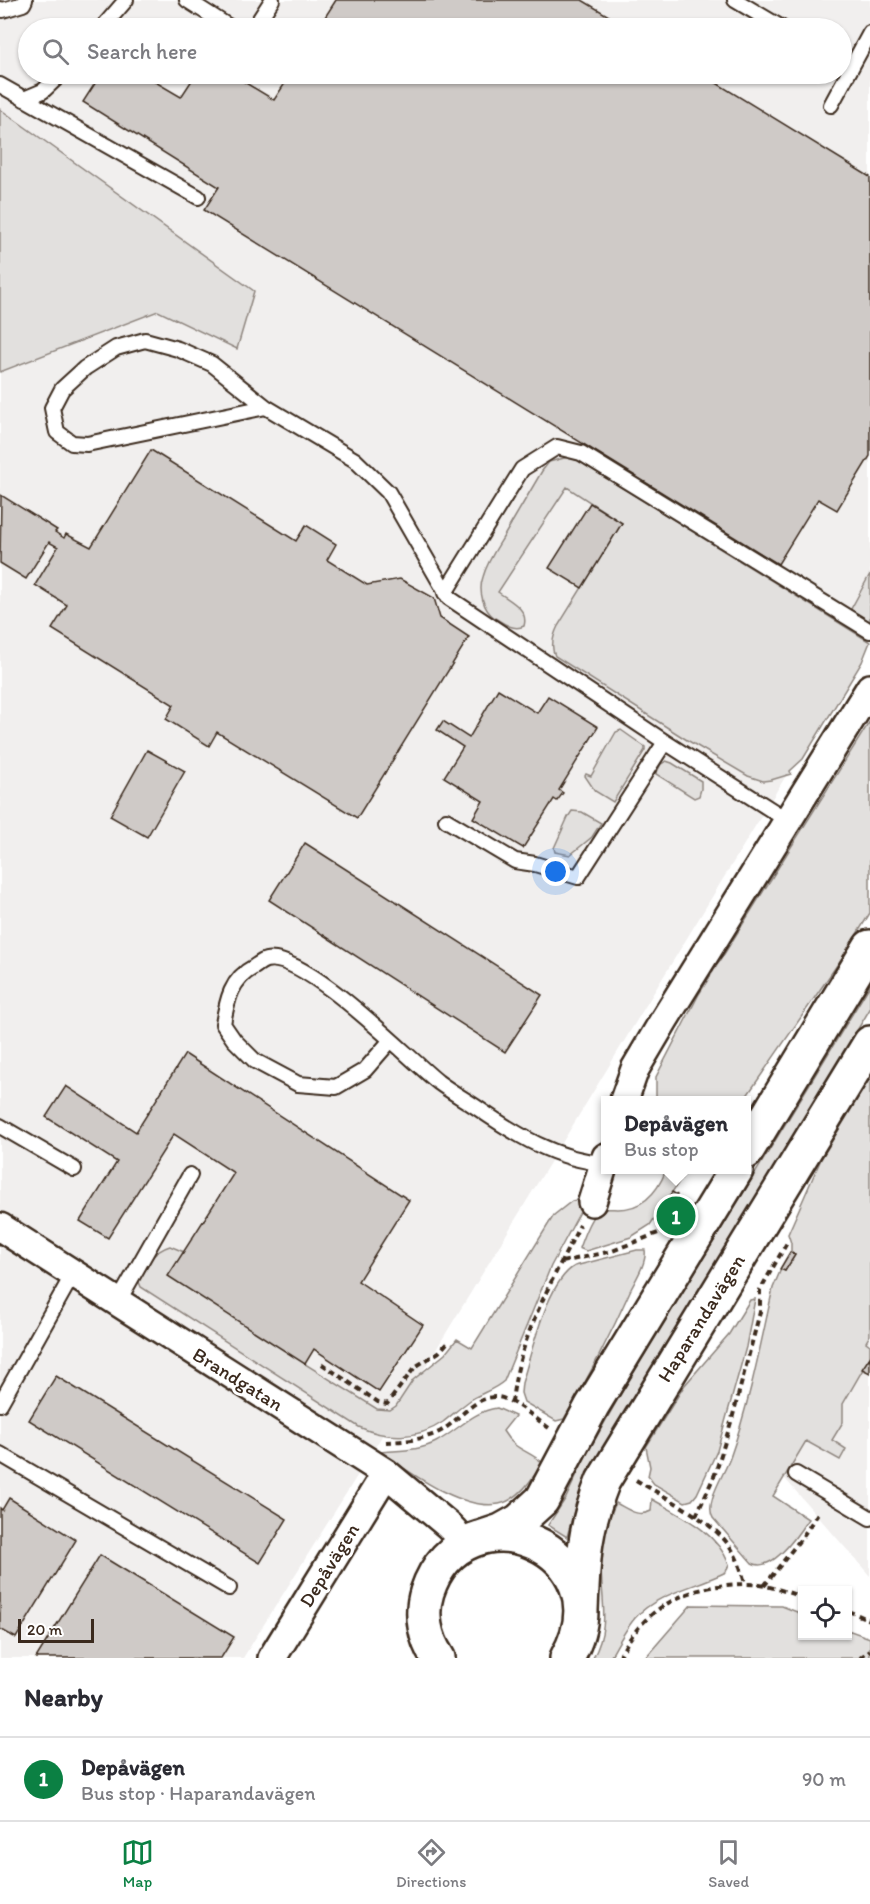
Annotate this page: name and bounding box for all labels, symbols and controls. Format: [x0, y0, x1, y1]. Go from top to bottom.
search box [18, 18, 852, 84]
icon: search [39, 35, 72, 68]
text: Search here [87, 38, 197, 65]
your location [541, 857, 570, 886]
popup [601, 1096, 751, 1174]
text: Depåvägen [624, 1110, 728, 1137]
text: Bus stop [624, 1137, 699, 1161]
pin: 1 [656, 1194, 696, 1238]
street label: Haparandavägen [652, 1250, 750, 1386]
street label: Brandgatan [188, 1342, 288, 1416]
street label: Depåvägen [294, 1519, 364, 1611]
map controls [798, 1586, 852, 1640]
button: locate [798, 1586, 852, 1640]
scale bar [18, 1616, 94, 1644]
text: 20 m [27, 1620, 62, 1639]
text: Nearby [24, 1681, 103, 1713]
text: Depåvägen [81, 1754, 185, 1781]
text: 1 [39, 1767, 48, 1791]
text: 90 m [802, 1767, 846, 1791]
text: Bus stop · Haparandavägen [81, 1781, 315, 1805]
tab: Map [121, 1836, 154, 1891]
tab: Directions [396, 1836, 466, 1891]
tab: Saved [708, 1836, 749, 1891]

